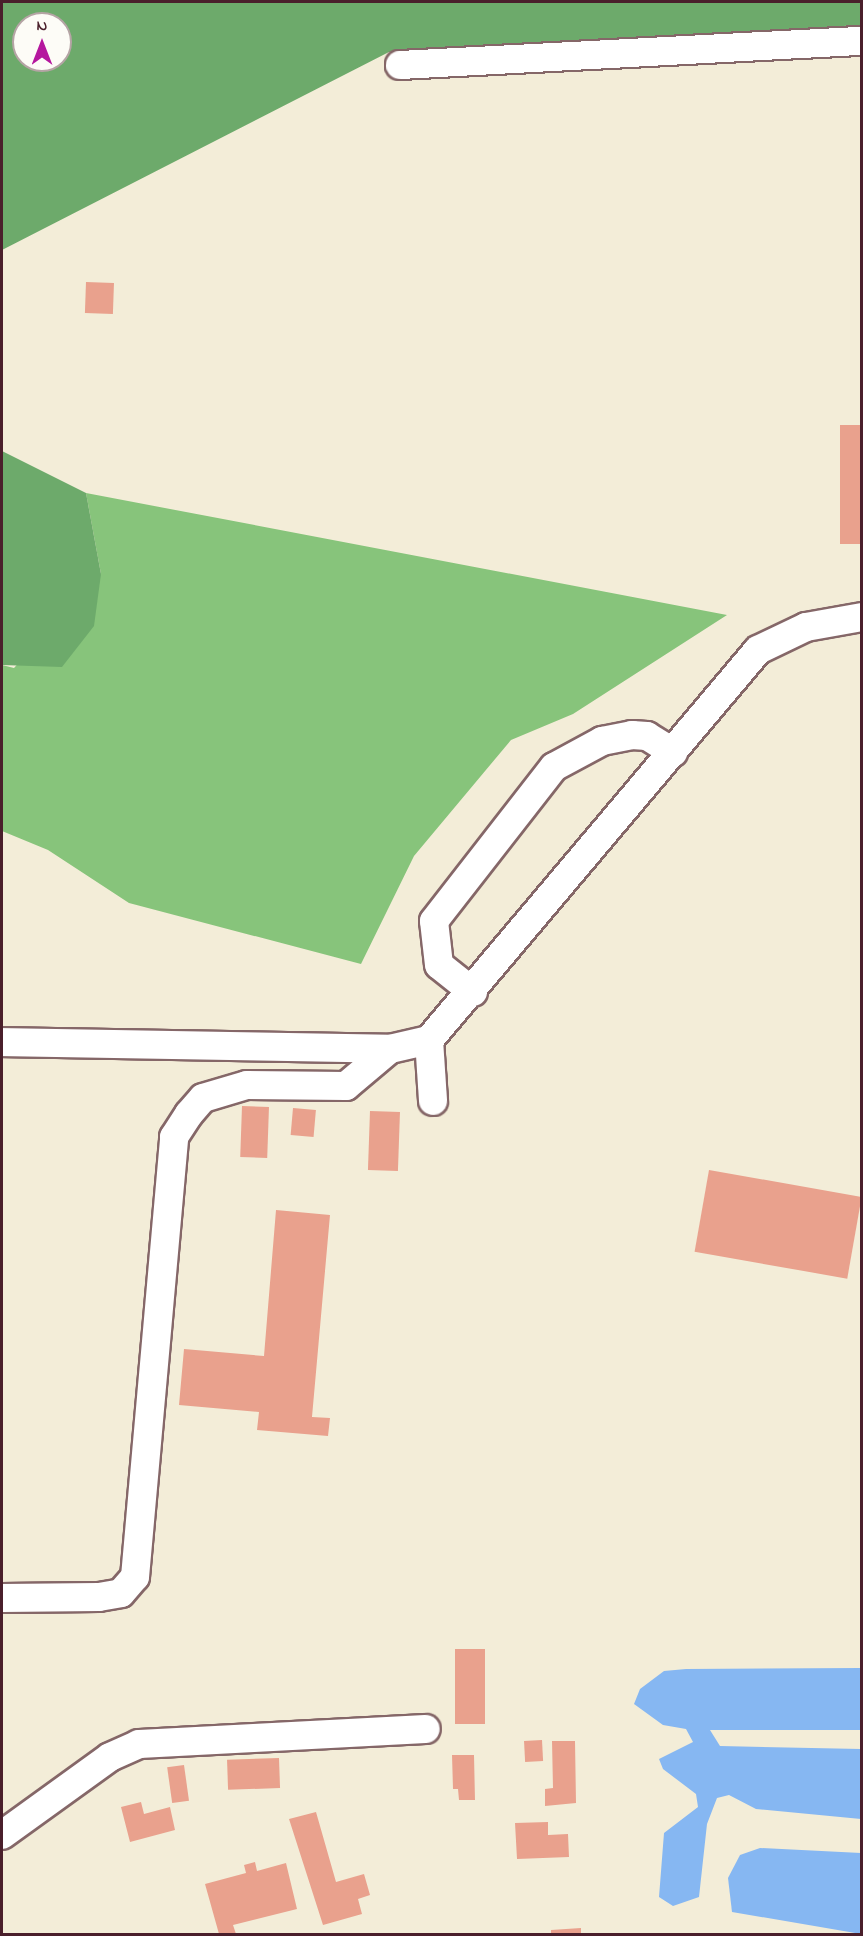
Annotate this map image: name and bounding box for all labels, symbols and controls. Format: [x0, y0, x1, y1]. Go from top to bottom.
north arrow [12, 12, 72, 72]
text: N [37, 14, 47, 38]

